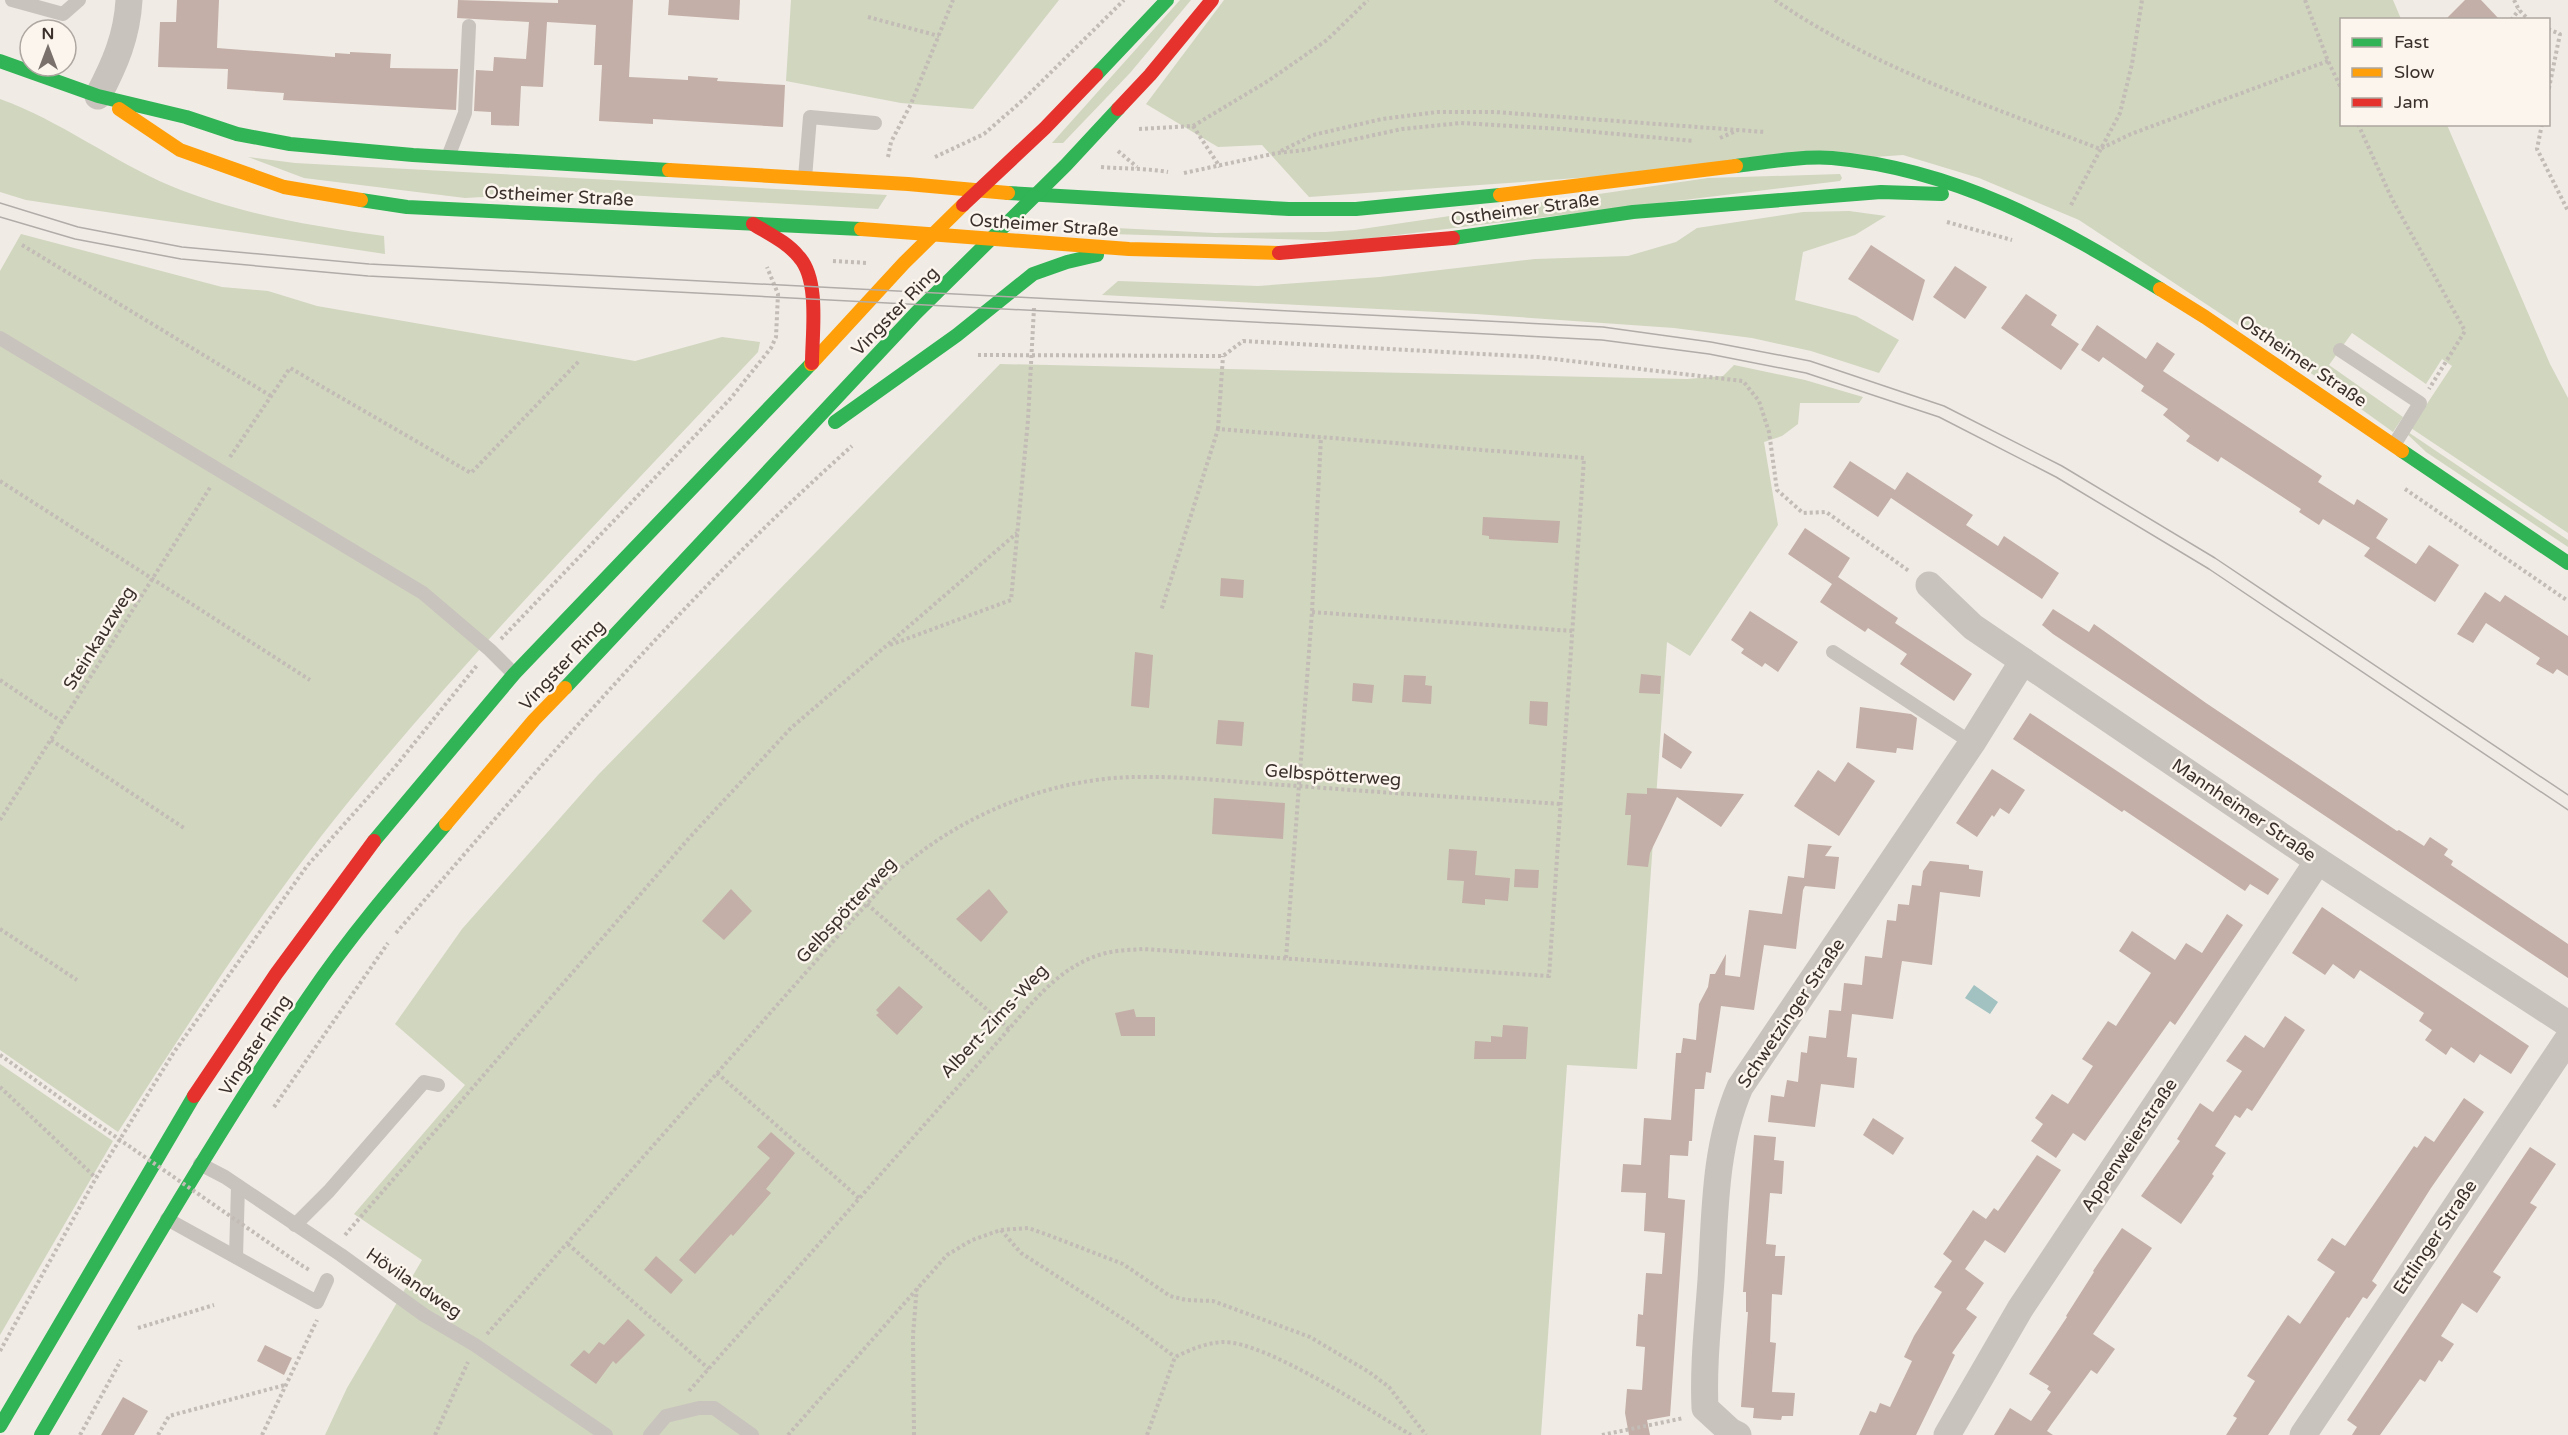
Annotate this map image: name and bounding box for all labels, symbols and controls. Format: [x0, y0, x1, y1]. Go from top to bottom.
north arrow [18, 18, 78, 78]
legend [2340, 18, 2550, 126]
text: N [42, 24, 54, 44]
text: Fast [2394, 31, 2429, 53]
text: Slow [2394, 61, 2435, 83]
text: Jam [2394, 91, 2429, 113]
street label: Ostheimer Straße [484, 181, 634, 211]
street label: Ostheimer Straße [1449, 188, 1601, 230]
street label: Ostheimer Straße [969, 209, 1119, 241]
street label: Vingster Ring [847, 262, 943, 360]
street label: Ostheimer Straße [2235, 310, 2371, 412]
street label: Steinkauzweg [58, 582, 140, 694]
street label: Vingster Ring [514, 615, 610, 715]
street label: Mannheimer Straße [2168, 754, 2320, 866]
street label: Gelbspötterweg [1264, 759, 1402, 791]
street label: Gelbspötterweg [791, 852, 901, 968]
street label: Schwetzinger Straße [1733, 934, 1849, 1092]
street label: Albert-Zims-Weg [936, 959, 1052, 1083]
street label: Vingster Ring [214, 990, 296, 1100]
street label: Appenweierstraße [2076, 1074, 2182, 1216]
street label: Ettlinger Straße [2389, 1175, 2481, 1299]
street label: Hövilandweg [362, 1243, 466, 1323]

